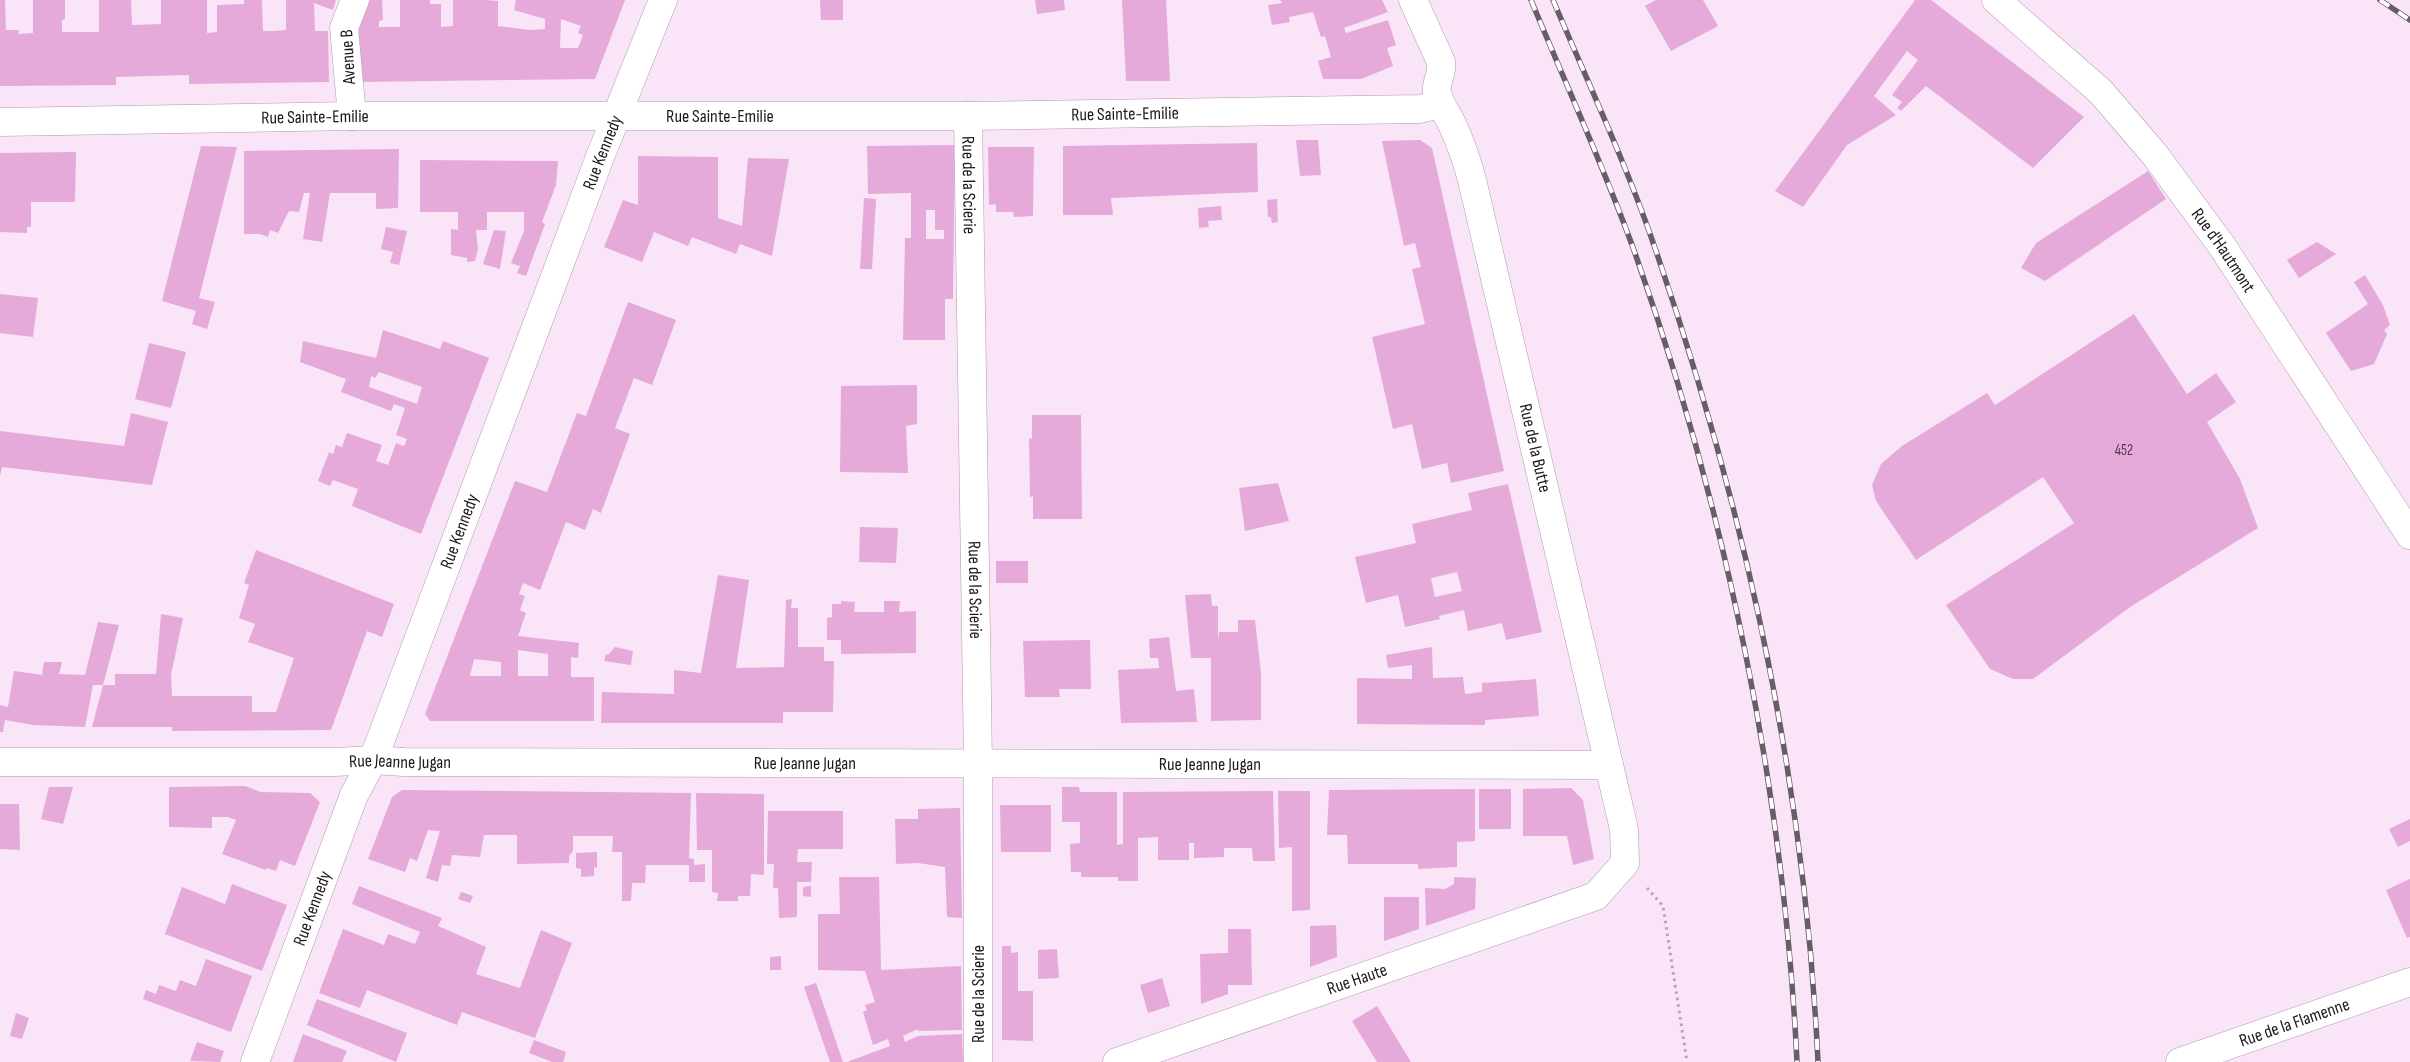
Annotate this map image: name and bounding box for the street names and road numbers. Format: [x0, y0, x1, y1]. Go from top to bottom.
street label: Avenue B [336, 29, 360, 86]
street label: Rue Sainte-Emilie [1071, 102, 1179, 125]
street label: Rue Sainte-Emilie [261, 106, 369, 128]
street label: Rue Sainte-Emilie [666, 106, 774, 127]
street label: Rue Kennedy [578, 112, 626, 193]
street label: Rue de la Scierie [958, 136, 980, 234]
street label: Rue d'Hautmont [2187, 204, 2260, 297]
street label: Rue de la Butte [1515, 402, 1555, 494]
street label: Rue Kennedy [436, 491, 483, 572]
street label: Rue de la Scierie [964, 541, 987, 639]
street label: Rue Jeanne Jugan [348, 749, 451, 773]
street label: Rue Jeanne Jugan [754, 752, 856, 774]
street label: Rue Jeanne Jugan [1159, 753, 1261, 775]
street label: Rue Kennedy [289, 868, 335, 949]
street label: Rue de la Scierie [968, 945, 989, 1043]
street label: Rue Haute [1324, 959, 1390, 999]
street label: Rue de la Flamenne [2236, 993, 2352, 1051]

